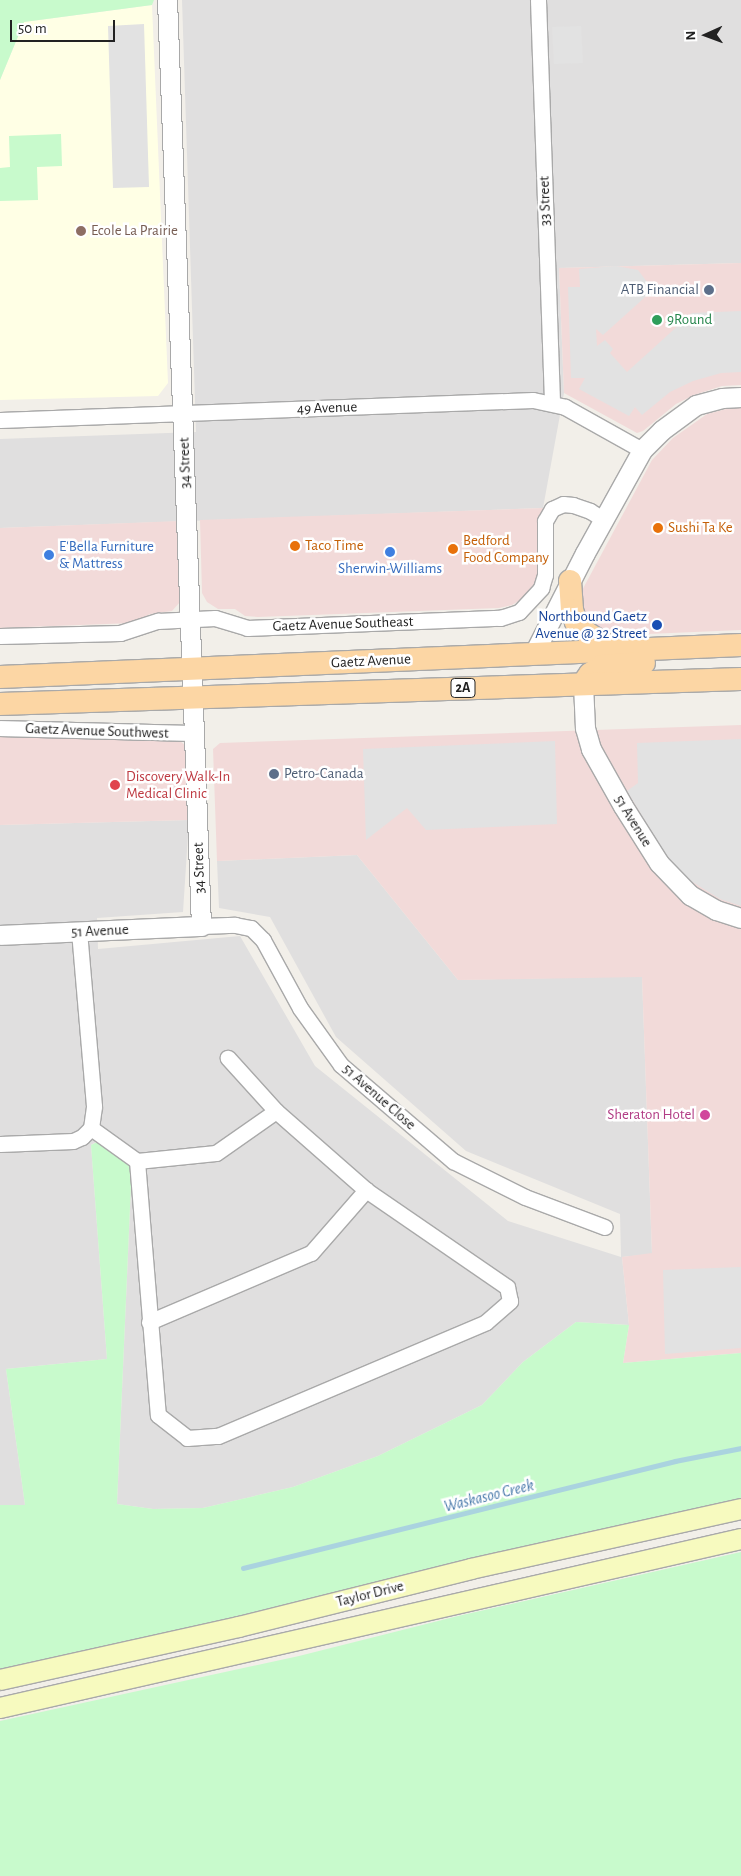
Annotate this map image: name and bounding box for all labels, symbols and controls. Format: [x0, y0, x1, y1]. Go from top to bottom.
scale bar [12, 10, 118, 42]
north arrow [681, 10, 731, 60]
text: 50 m [18, 21, 47, 36]
text: N [684, 30, 698, 41]
street label: 33 Street [535, 176, 555, 226]
place label: Ecole La Prairie [91, 222, 178, 240]
marker: Ecole La Prairie [75, 225, 87, 237]
place label: ATB Financial [621, 281, 699, 299]
marker: ATB Financial [703, 284, 715, 296]
place label: 9Round [667, 311, 712, 329]
marker: 9Round [651, 314, 663, 326]
street label: 49 Avenue [296, 398, 358, 418]
street label: 34 Street [175, 437, 195, 489]
place label: Sushi Ta Ke [668, 519, 733, 537]
marker: Sushi Ta Ke [652, 522, 664, 534]
place label: Bedford Food Company [463, 531, 549, 566]
place label: E'Bella Furniture & Mattress [59, 537, 154, 572]
place label: Taco Time [305, 537, 364, 555]
marker: Taco Time [289, 540, 301, 552]
marker: Bedford Food Company [447, 543, 459, 555]
marker: Sherwin-Williams [384, 546, 396, 558]
marker: E'Bella Furniture & Mattress [43, 549, 55, 561]
place label: Sherwin-Williams [338, 560, 442, 578]
place label: Northbound Gaetz Avenue @ 32 Street [535, 607, 647, 642]
street label: Gaetz Avenue Southeast [272, 613, 414, 635]
marker: Northbound Gaetz Avenue @ 32 Street [651, 619, 663, 631]
street label: Gaetz Avenue [331, 650, 411, 672]
road number: 2A [450, 676, 476, 700]
street label: Gaetz Avenue Southwest [25, 720, 169, 742]
place label: Petro-Canada [284, 765, 364, 783]
place label: Discovery Walk-In Medical Clinic [126, 767, 230, 802]
marker: Petro-Canada [268, 768, 280, 780]
marker: Discovery Walk-In Medical Clinic [108, 778, 122, 792]
street label: 51 Avenue [610, 792, 656, 850]
street label: 34 Street [189, 842, 209, 894]
street label: 51 Avenue [71, 921, 129, 941]
street label: 51 Avenue Close [339, 1060, 419, 1134]
place label: Sheraton Hotel [607, 1106, 695, 1124]
marker: Sheraton Hotel [699, 1109, 711, 1121]
water label: Waskasoo Creek [442, 1476, 536, 1516]
street label: Taylor Drive [334, 1577, 406, 1611]

